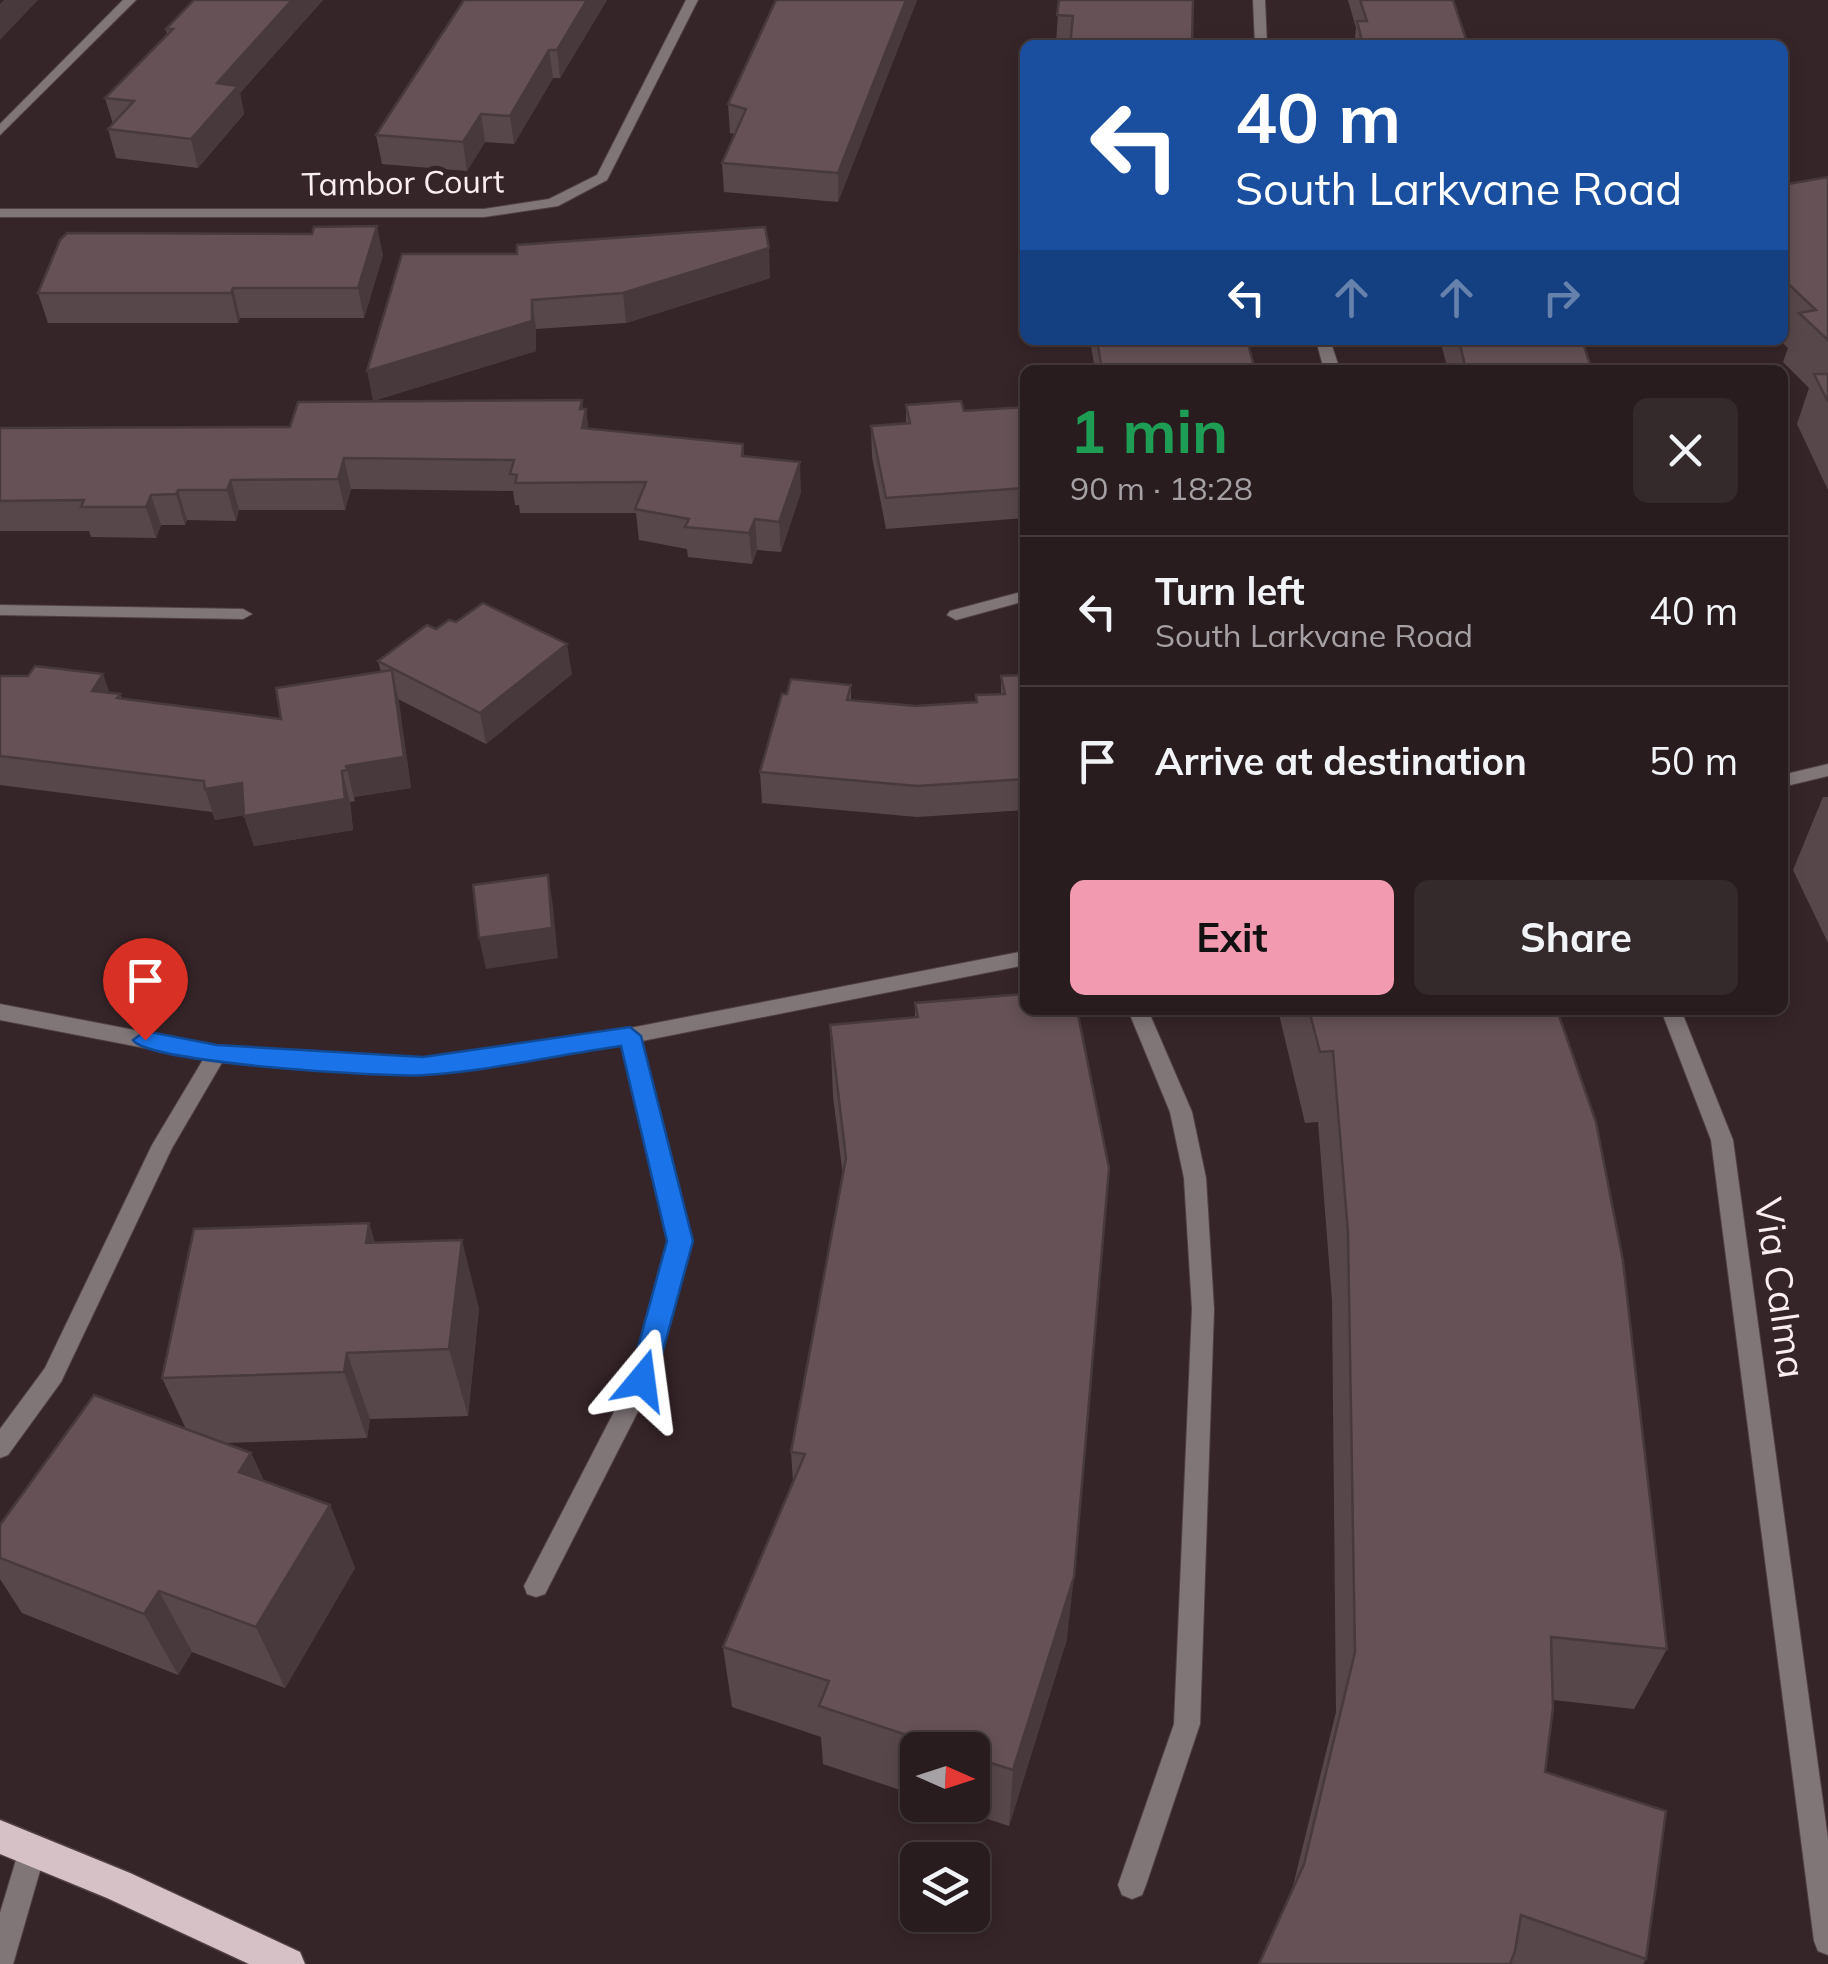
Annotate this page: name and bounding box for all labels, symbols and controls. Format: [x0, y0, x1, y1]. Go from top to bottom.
text: 40 m [1235, 73, 1401, 161]
icon: left [1070, 80, 1200, 210]
street label: Tambor Court [301, 160, 505, 204]
text: South Larkvane Road [1235, 160, 1682, 216]
icon: left [1219, 270, 1274, 325]
icon: ahead [1324, 270, 1379, 325]
icon: ahead [1429, 270, 1484, 325]
icon: right [1534, 270, 1589, 325]
text: 1 min [1070, 393, 1228, 468]
button: close [1633, 398, 1738, 503]
text: 90 m · 18:28 [1070, 468, 1253, 508]
text: Turn left [1155, 567, 1305, 615]
icon: left [1070, 584, 1125, 639]
text: 40 m [1649, 587, 1738, 635]
text: South Larkvane Road [1155, 615, 1473, 655]
icon: arrive [1070, 734, 1125, 789]
text: Arrive at destination [1155, 737, 1527, 785]
text: 50 m [1649, 737, 1738, 785]
button: Exit [1070, 880, 1394, 995]
button: Share [1414, 880, 1738, 995]
pin [103, 938, 188, 1041]
icon: arrive [118, 953, 173, 1008]
street label: Via Calma [1745, 1195, 1817, 1381]
position arrow [590, 1328, 694, 1432]
north arrow [900, 1732, 990, 1822]
map controls [900, 1732, 990, 1932]
button: layers [900, 1842, 990, 1932]

